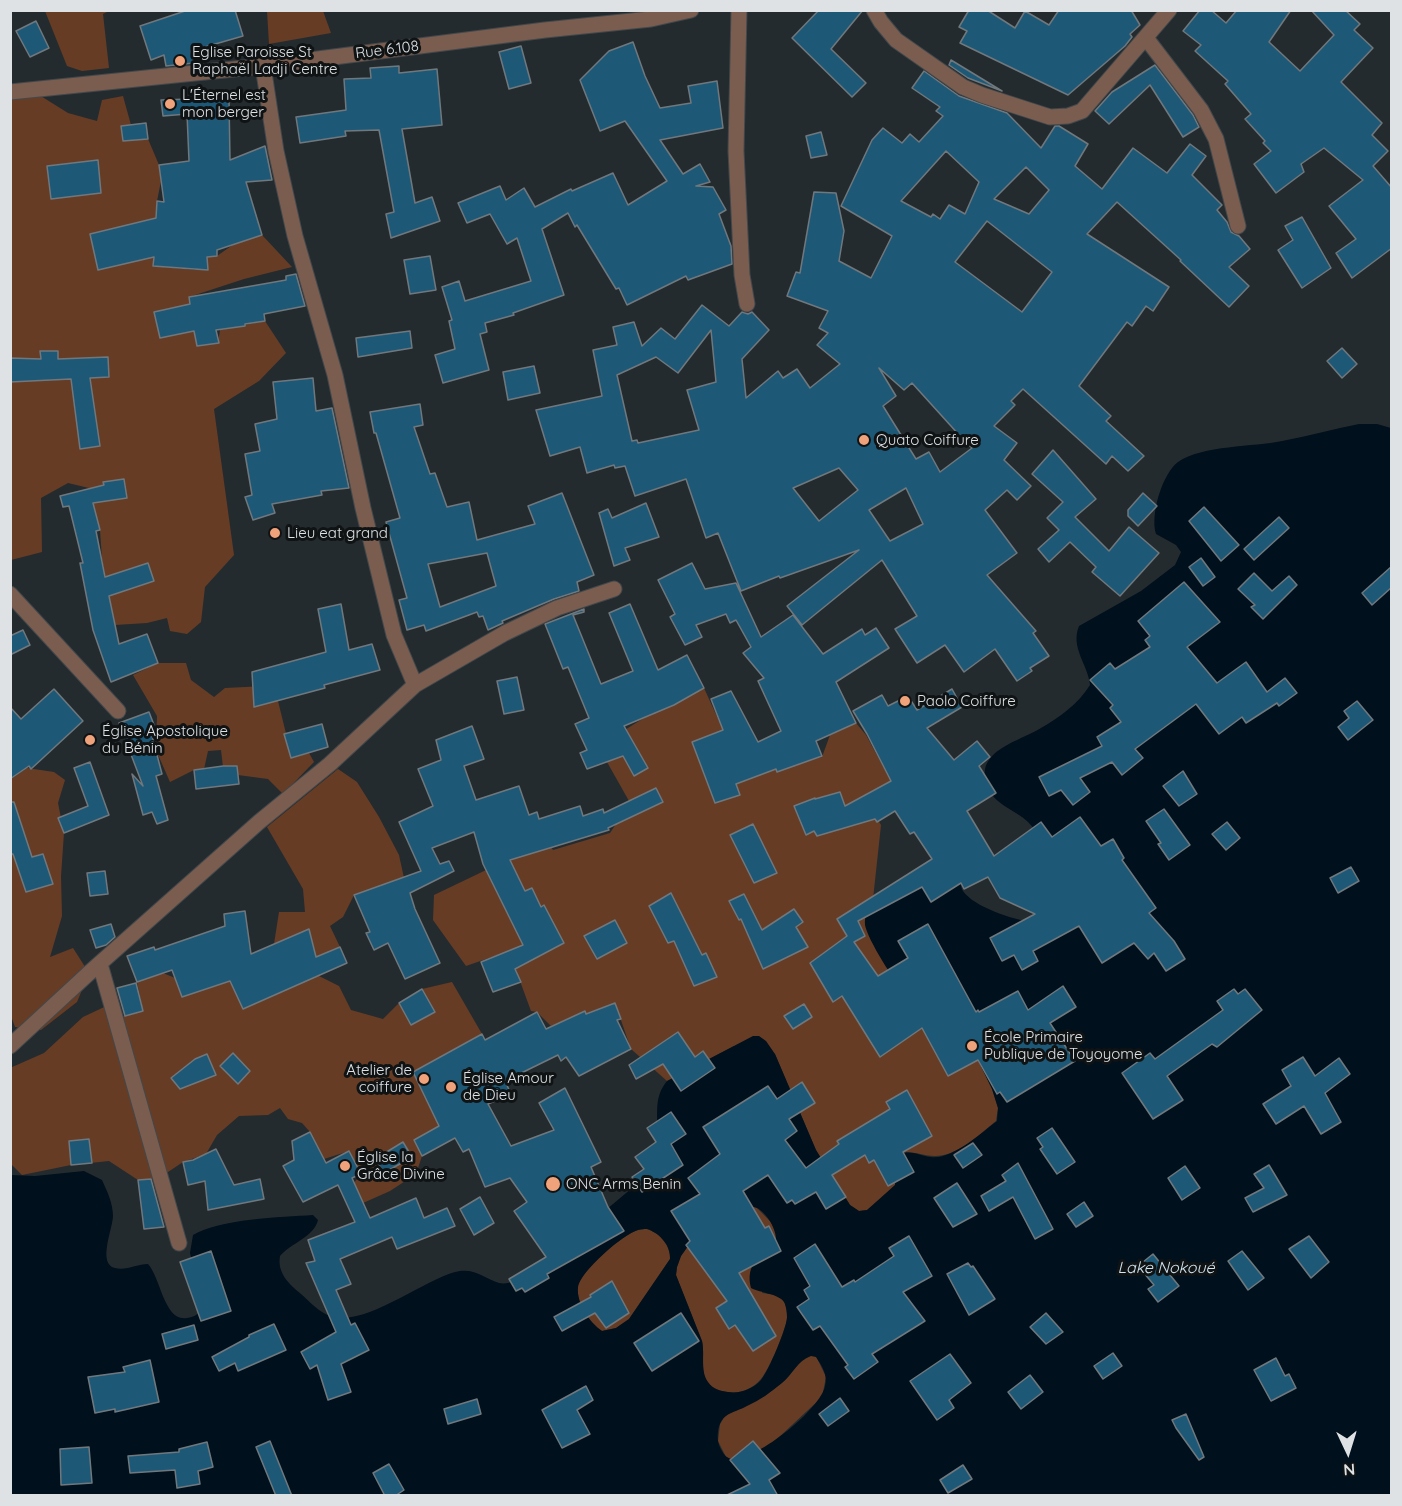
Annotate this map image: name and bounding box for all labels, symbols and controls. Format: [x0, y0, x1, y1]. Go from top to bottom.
street label: Rue 6.108 [354, 37, 420, 63]
place label: Eglise Paroisse St Raphaël Ladji Centre [192, 43, 337, 78]
marker: Eglise Paroisse St Raphaël Ladji Centre [173, 54, 187, 68]
place label: L'Éternel est mon berger [182, 86, 266, 121]
marker: L'Éternel est mon berger [163, 97, 177, 111]
place label: Quato Coiffure [876, 431, 979, 449]
marker: Quato Coiffure [857, 433, 871, 447]
place label: Lieu eat grand [287, 524, 388, 542]
marker: Lieu eat grand [268, 526, 282, 540]
place label: Paolo Coiffure [917, 692, 1016, 710]
marker: Paolo Coiffure [898, 694, 912, 708]
place label: Église Apostolique du Bénin [102, 722, 228, 757]
marker: Église Apostolique du Bénin [83, 733, 97, 747]
place label: École Primaire Publique de Toyoyome [984, 1028, 1142, 1063]
marker: École Primaire Publique de Toyoyome [965, 1039, 979, 1053]
place label: Atelier de coiffure [346, 1061, 412, 1096]
place label: Église Amour de Dieu [463, 1069, 554, 1104]
marker: Atelier de coiffure [417, 1072, 431, 1086]
marker: Église Amour de Dieu [444, 1080, 458, 1094]
place label: Église la Grâce Divine [357, 1148, 445, 1183]
marker: Église la Grâce Divine [338, 1159, 352, 1173]
marker: ONC Arms Benin [544, 1175, 562, 1193]
place label: ONC Arms Benin [566, 1175, 681, 1193]
water label: Lake Nokoué [1117, 1258, 1215, 1278]
north arrow [1318, 1422, 1378, 1482]
text: N [1343, 1460, 1356, 1480]

